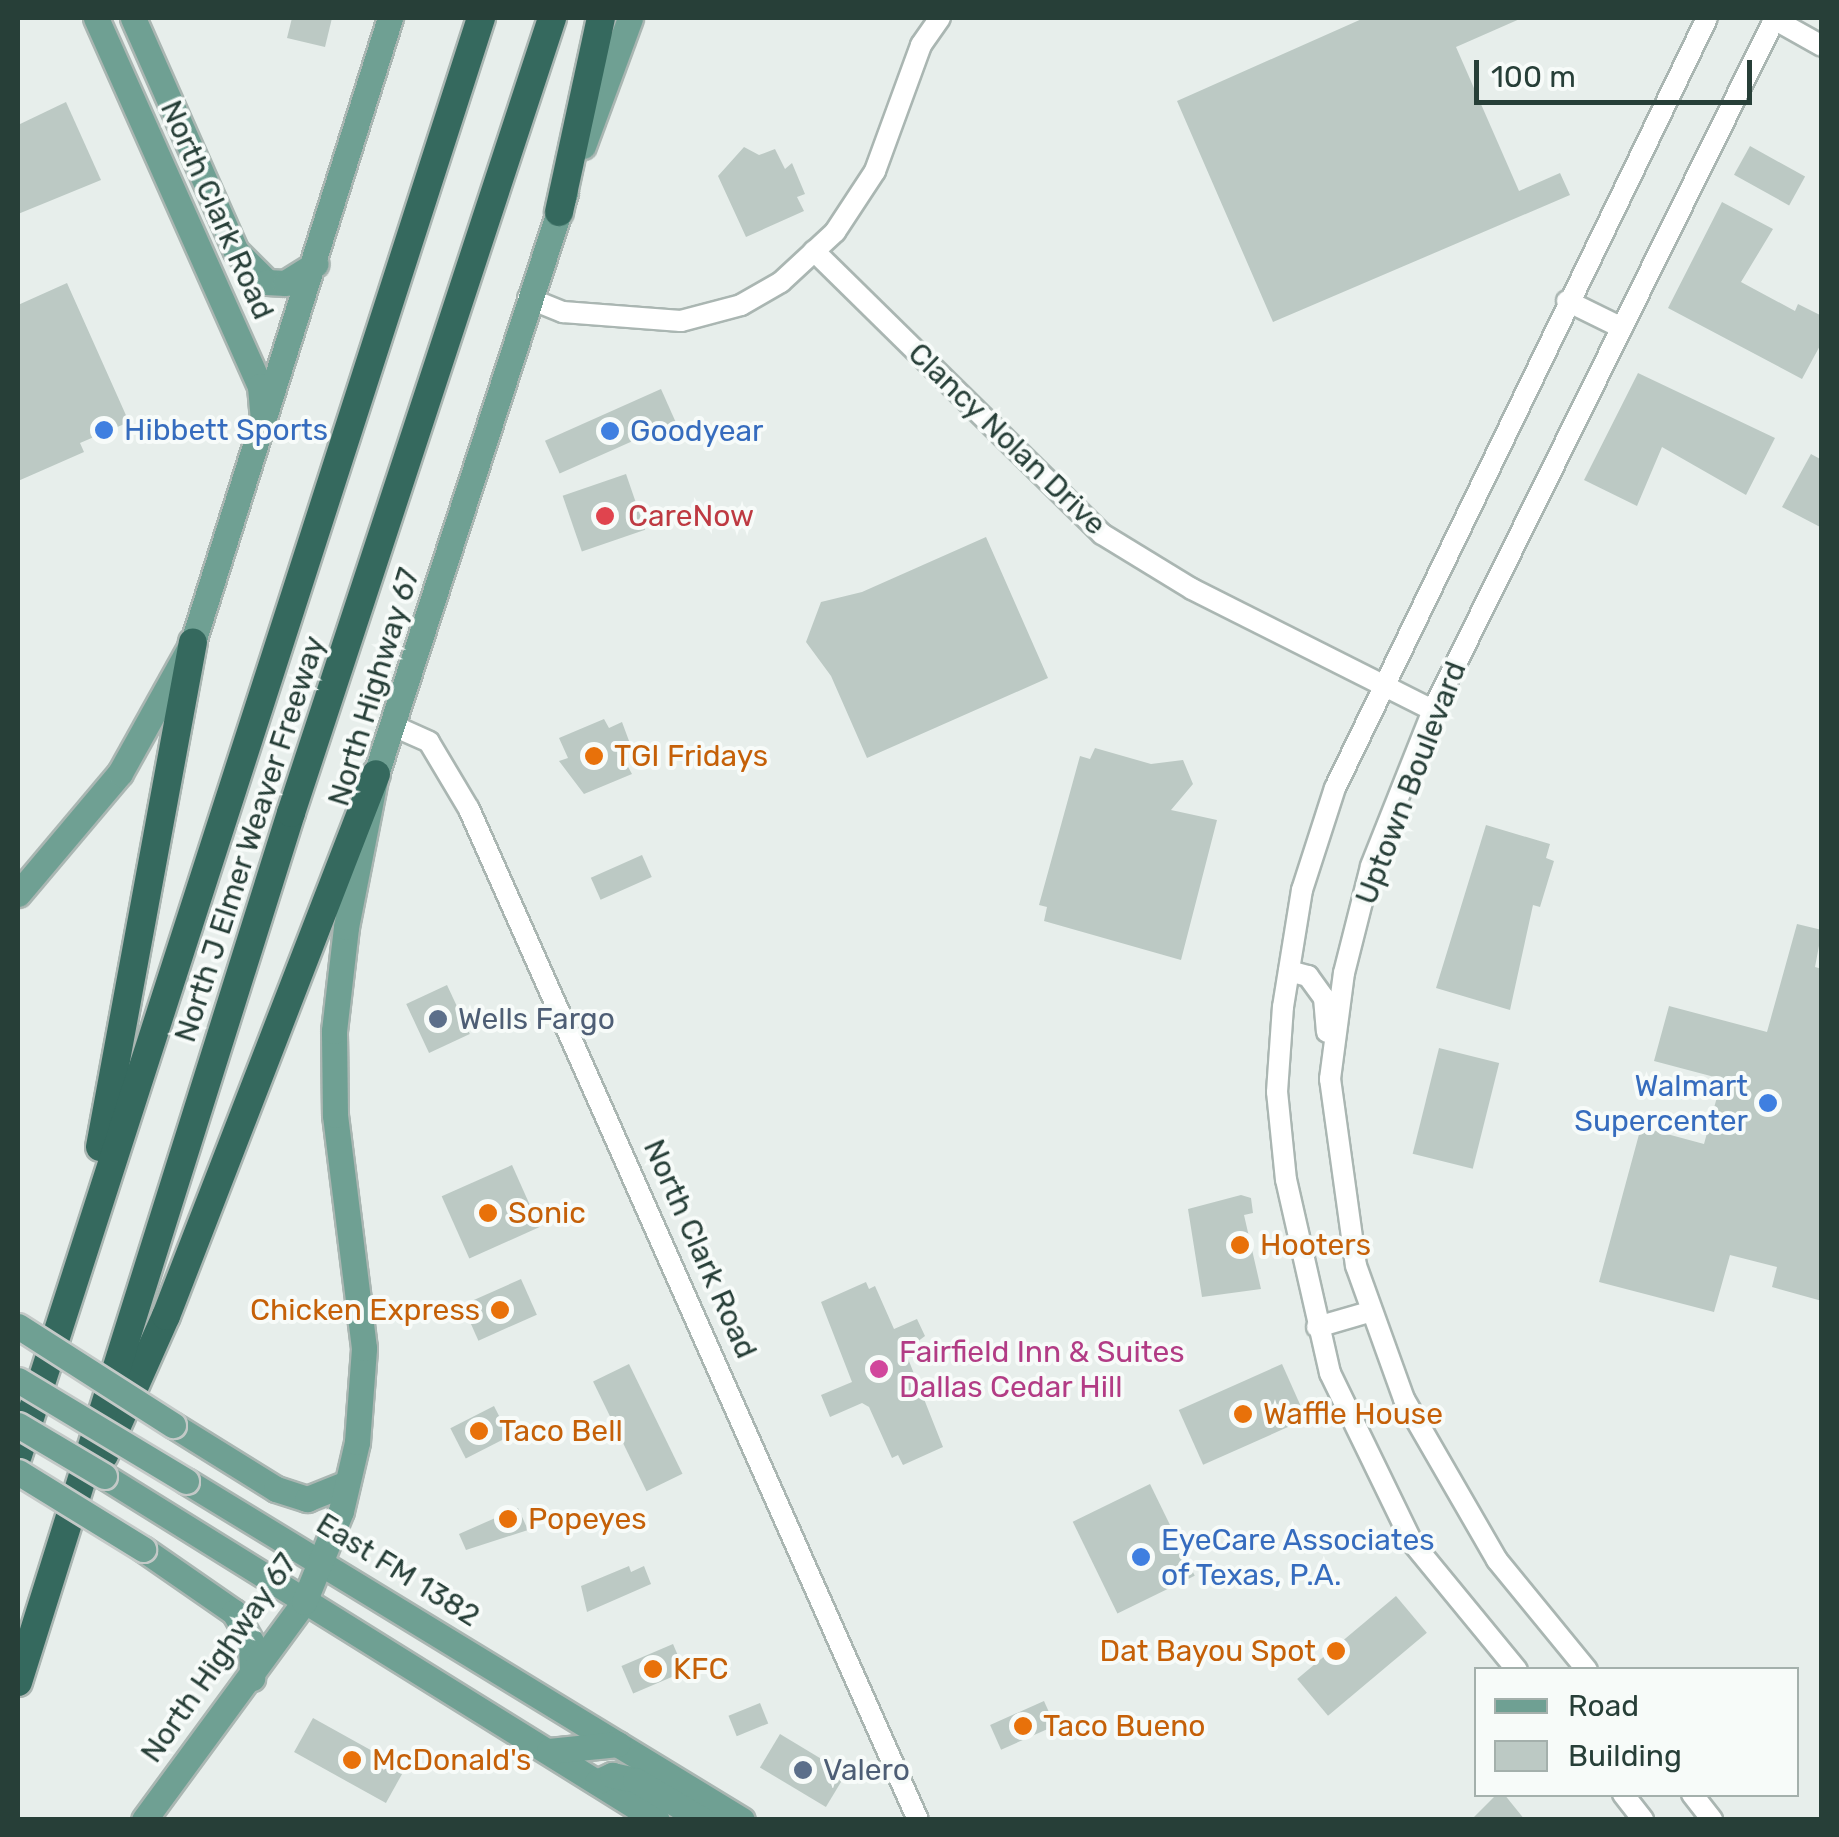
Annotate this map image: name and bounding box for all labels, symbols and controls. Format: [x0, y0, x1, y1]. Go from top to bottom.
scale bar [1479, 40, 1756, 102]
text: 100 m [1491, 59, 1576, 95]
street label: North Clark Road [153, 95, 281, 325]
street label: Clancy Nolan Drive [900, 335, 1114, 543]
place label: Hibbett Sports [124, 412, 328, 448]
place label: Goodyear [630, 413, 764, 449]
marker: Hibbett Sports [93, 419, 115, 441]
marker: Goodyear [599, 420, 621, 442]
place label: CareNow [628, 498, 754, 534]
marker: CareNow [592, 503, 618, 529]
street label: North Highway 67 [321, 563, 427, 811]
street label: North J Elmer Weaver Freeway [167, 631, 333, 1047]
street label: Uptown Boulevard [1348, 656, 1474, 910]
place label: TGI Fridays [614, 738, 768, 774]
marker: TGI Fridays [583, 745, 605, 767]
place label: Wells Fargo [458, 1001, 615, 1037]
marker: Wells Fargo [427, 1008, 449, 1030]
place label: Walmart Supercenter [1574, 1068, 1748, 1138]
marker: Walmart Supercenter [1757, 1092, 1779, 1114]
street label: North Clark Road [636, 1134, 764, 1364]
place label: Sonic [508, 1195, 586, 1231]
marker: Sonic [477, 1202, 499, 1224]
place label: Hooters [1260, 1227, 1371, 1263]
marker: Hooters [1229, 1234, 1251, 1256]
place label: Chicken Express [250, 1292, 480, 1328]
marker: Chicken Express [489, 1299, 511, 1321]
place label: Fairfield Inn & Suites Dallas Cedar Hill [899, 1334, 1185, 1404]
marker: Fairfield Inn & Suites Dallas Cedar Hill [868, 1358, 890, 1380]
place label: Waffle House [1263, 1396, 1443, 1432]
marker: Waffle House [1232, 1403, 1254, 1425]
place label: Taco Bell [499, 1413, 623, 1449]
marker: Taco Bell [468, 1420, 490, 1442]
place label: Popeyes [528, 1501, 646, 1537]
street label: East FM 1382 [310, 1506, 486, 1634]
marker: Popeyes [497, 1508, 519, 1530]
place label: EyeCare Associates of Texas, P.A. [1161, 1522, 1435, 1592]
street label: North Highway 67 [133, 1546, 305, 1770]
marker: EyeCare Associates of Texas, P.A. [1130, 1546, 1152, 1568]
place label: Dat Bayou Spot [1100, 1633, 1316, 1669]
marker: Dat Bayou Spot [1325, 1640, 1347, 1662]
place label: KFC [673, 1651, 728, 1687]
marker: KFC [642, 1658, 664, 1680]
legend [1474, 1667, 1799, 1797]
text: Road [1568, 1688, 1639, 1724]
place label: Taco Bueno [1043, 1708, 1206, 1744]
marker: Taco Bueno [1012, 1715, 1034, 1737]
text: Building [1568, 1738, 1682, 1774]
place label: McDonald's [372, 1742, 531, 1778]
marker: McDonald's [341, 1749, 363, 1771]
place label: Valero [823, 1752, 910, 1788]
marker: Valero [792, 1759, 814, 1781]

